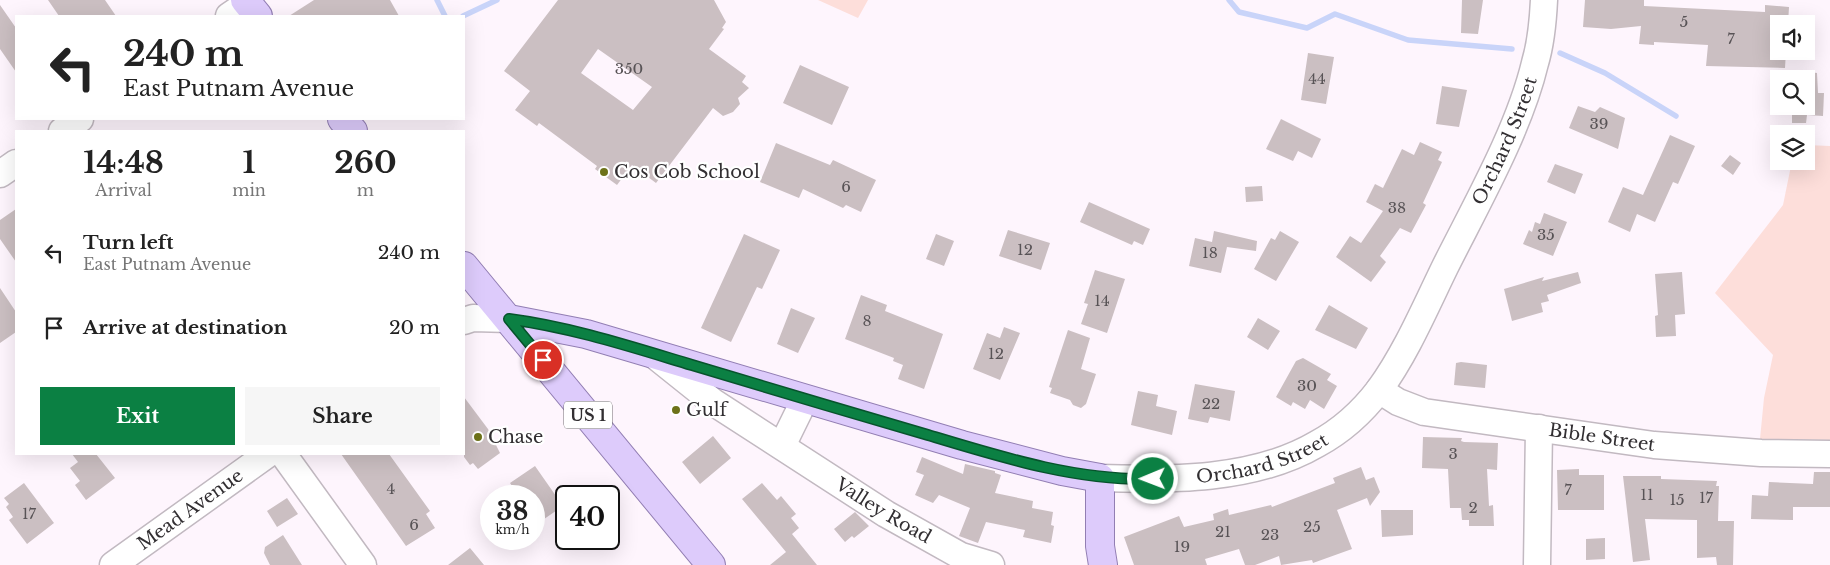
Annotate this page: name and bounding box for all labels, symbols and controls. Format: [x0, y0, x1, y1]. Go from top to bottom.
house number: 5 [1680, 12, 1688, 31]
map controls [1770, 15, 1815, 170]
button: sound [1770, 15, 1815, 60]
house number: 7 [1727, 29, 1735, 48]
text: 240 m [123, 32, 243, 75]
icon: left [40, 35, 105, 100]
house number: 350 [615, 59, 643, 78]
house number: 44 [1308, 69, 1326, 88]
button: search [1770, 70, 1815, 115]
street label: Orchard Street [1468, 74, 1542, 209]
text: East Putnam Avenue [123, 75, 354, 102]
house number: 39 [1590, 114, 1608, 133]
button: layers [1770, 125, 1815, 170]
text: 14:48 [83, 144, 164, 181]
text: 1 [243, 144, 256, 181]
text: 260 [334, 144, 397, 181]
place label: Cos Cob School [614, 161, 760, 183]
marker: Cos Cob School [598, 166, 610, 178]
house number: 6 [841, 177, 851, 196]
text: Arrival [95, 180, 152, 200]
text: min [232, 180, 266, 200]
text: m [357, 180, 374, 200]
house number: 38 [1388, 198, 1406, 217]
house number: 35 [1537, 225, 1555, 244]
text: Turn left [83, 231, 174, 254]
icon: left [40, 239, 68, 267]
house number: 12 [1017, 240, 1033, 259]
text: 240 m [378, 241, 440, 264]
house number: 18 [1202, 243, 1218, 262]
text: East Putnam Avenue [83, 254, 251, 274]
house number: 14 [1094, 291, 1110, 310]
house number: 8 [862, 311, 872, 330]
icon: arrive [40, 314, 68, 342]
text: Arrive at destination [83, 316, 287, 339]
text: 20 m [389, 316, 440, 339]
pin [522, 339, 564, 381]
house number: 12 [988, 344, 1004, 363]
icon: arrive [529, 346, 557, 374]
house number: 30 [1297, 376, 1317, 395]
button: Exit [40, 387, 235, 445]
button: Share [245, 387, 440, 445]
house number: 22 [1202, 394, 1220, 413]
place label: Gulf [686, 399, 730, 421]
road number: US 1 [564, 402, 612, 428]
marker: Gulf [670, 404, 682, 416]
street label: Bible Street [1547, 419, 1657, 456]
place label: Chase [488, 426, 543, 448]
street label: Orchard Street [1195, 429, 1332, 488]
marker: Chase [472, 431, 484, 443]
house number: 3 [1448, 444, 1458, 463]
position arrow [1126, 452, 1178, 504]
street label: Mead Avenue [133, 464, 247, 555]
street label: Valley Road [830, 473, 935, 548]
house number: 4 [387, 479, 395, 498]
house number: 7 [1564, 480, 1572, 499]
speed limit sign: 40 [555, 485, 620, 550]
house number: 11 [1640, 485, 1654, 504]
house number: 17 [1699, 488, 1714, 507]
house number: 15 [1669, 490, 1685, 509]
text: 38 [497, 496, 528, 527]
house number: 2 [1468, 498, 1478, 517]
house number: 17 [22, 504, 37, 523]
house number: 6 [409, 515, 419, 534]
house number: 25 [1303, 517, 1321, 536]
text: km/h [495, 522, 530, 537]
house number: 21 [1215, 522, 1231, 541]
house number: 23 [1261, 525, 1279, 544]
house number: 19 [1174, 537, 1190, 556]

